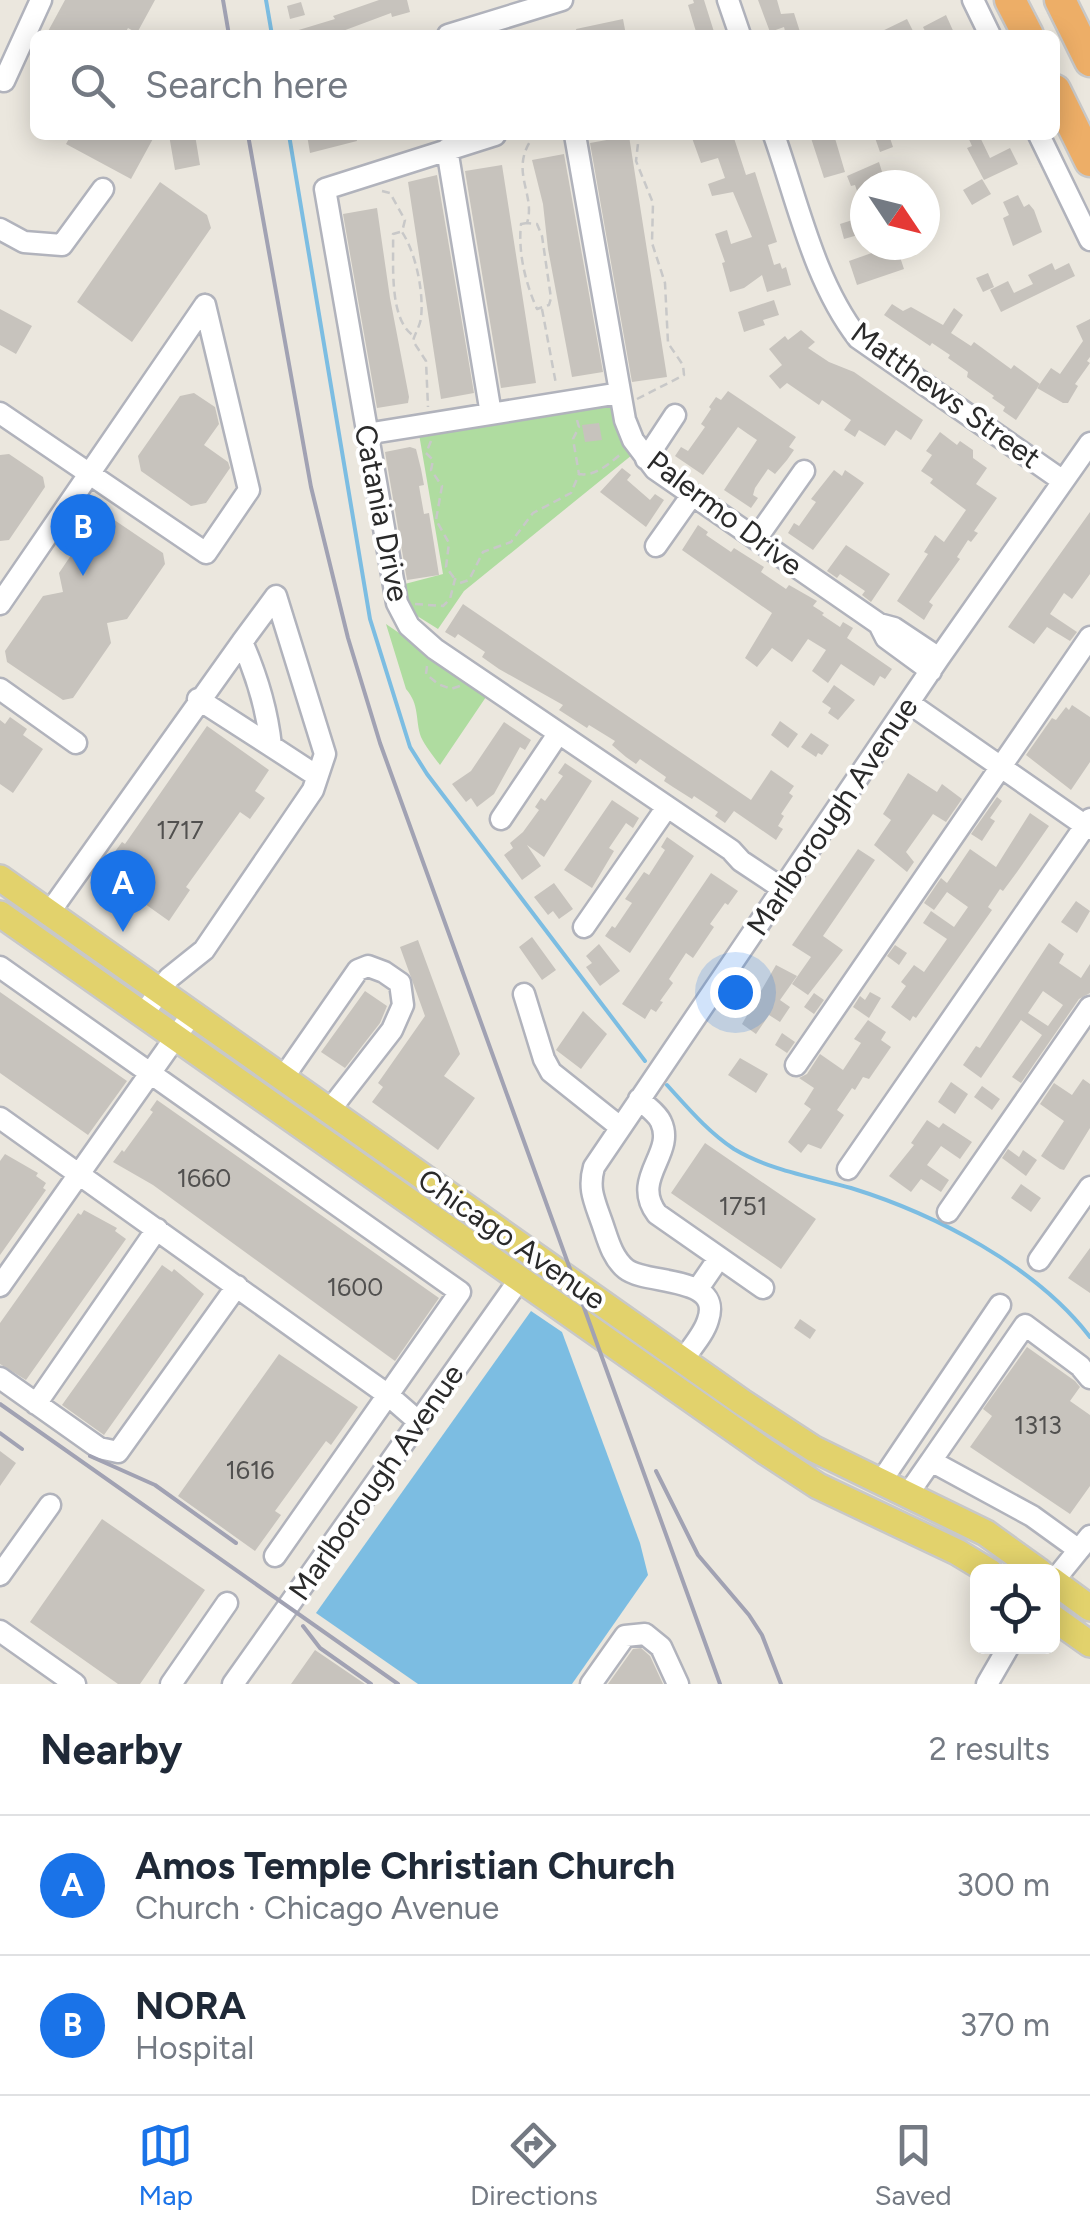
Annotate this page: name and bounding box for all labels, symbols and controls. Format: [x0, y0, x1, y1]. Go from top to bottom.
search box [30, 30, 1060, 140]
icon: search [65, 58, 120, 113]
text: Search here [145, 62, 348, 108]
north arrow [850, 170, 940, 260]
street label: Matthews Street [844, 314, 1048, 476]
street label: Catania Drive [347, 421, 417, 605]
street label: Palermo Drive [640, 442, 810, 584]
pin: B [51, 494, 116, 576]
street label: Marlborough Avenue [738, 690, 926, 942]
house number: 1717 [156, 815, 204, 845]
pin: A [90, 850, 156, 932]
your location [710, 967, 761, 1018]
street label: Chicago Avenue [411, 1161, 613, 1317]
house number: 1660 [177, 1163, 231, 1193]
house number: 1751 [719, 1191, 767, 1221]
house number: 1600 [327, 1272, 383, 1302]
street label: Marlborough Avenue [281, 1357, 471, 1607]
house number: 1313 [1014, 1410, 1062, 1440]
house number: 1616 [226, 1455, 274, 1485]
map controls [970, 1564, 1060, 1654]
button: locate [970, 1564, 1060, 1654]
text: Nearby [40, 1724, 182, 1775]
text: 2 results [929, 1730, 1050, 1768]
text: Amos Temple Christian Church [135, 1843, 675, 1889]
text: A [61, 1866, 84, 1904]
text: 300 m [956, 1866, 1050, 1904]
text: Church · Chicago Avenue [135, 1889, 499, 1927]
text: NORA [135, 1983, 246, 2029]
text: B [63, 2006, 82, 2044]
text: 370 m [960, 2006, 1050, 2044]
text: Hospital [135, 2029, 254, 2067]
tab: Map [138, 2118, 193, 2212]
tab: Directions [470, 2118, 598, 2212]
tab: Saved [874, 2118, 952, 2212]

